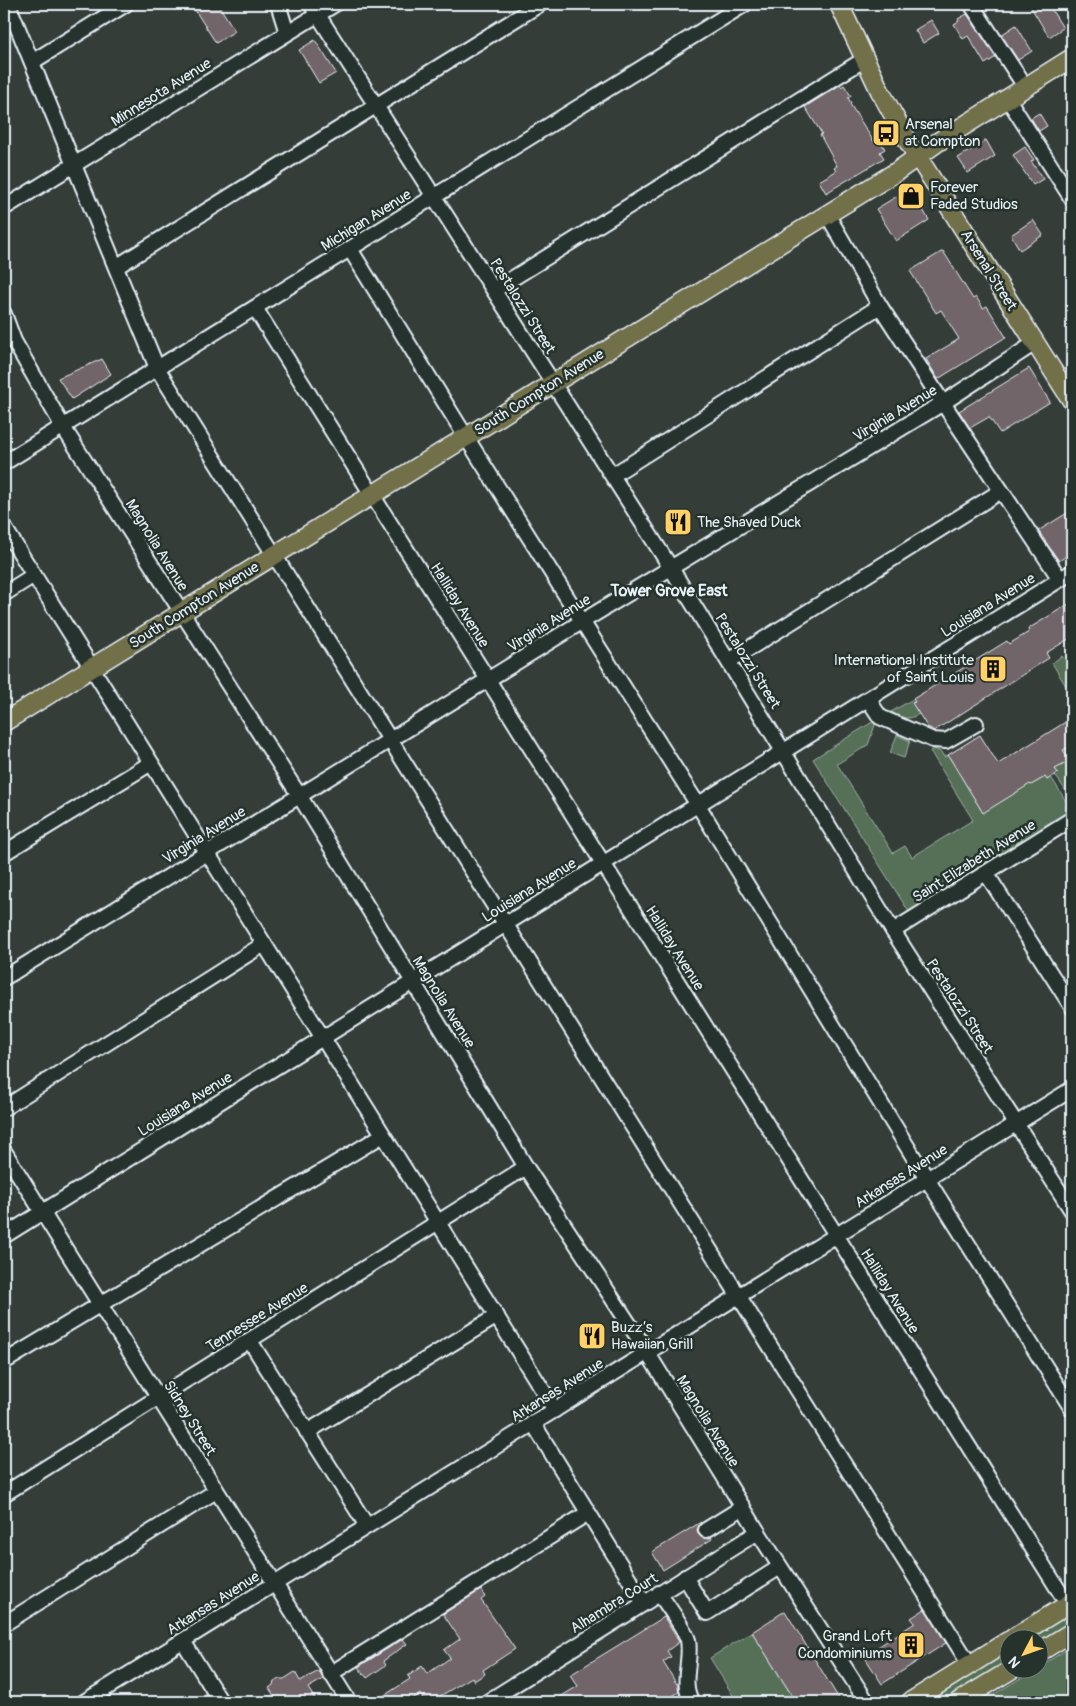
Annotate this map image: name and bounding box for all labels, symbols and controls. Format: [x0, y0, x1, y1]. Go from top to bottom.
street label: Minnesota Avenue [108, 54, 216, 131]
place label: Arsenal at Compton [905, 115, 981, 151]
bus stop icon: Arsenal at Compton [871, 118, 901, 148]
place label: Forever Faded Studios [930, 178, 1018, 214]
shop icon: Forever Faded Studios [896, 181, 926, 211]
street label: Michigan Avenue [318, 185, 415, 256]
street label: Arsenal Street [956, 226, 1021, 315]
street label: Pestalozzi Street [486, 255, 560, 358]
street label: South Compton Avenue [471, 344, 608, 440]
street label: Virginia Avenue [850, 381, 941, 446]
street label: Magnolia Avenue [121, 496, 193, 595]
restaurant icon: The Shaved Duck [663, 507, 693, 537]
place label: The Shaved Duck [697, 513, 802, 532]
street label: South Compton Avenue [126, 557, 263, 653]
street label: Halliday Avenue [426, 559, 493, 652]
street label: Louisiana Avenue [938, 569, 1039, 642]
district label: Tower Grove East [610, 581, 728, 601]
street label: Virginia Avenue [504, 590, 595, 657]
street label: Pestalozzi Street [711, 610, 785, 713]
place label: International Institute of Saint Louis [834, 651, 975, 687]
building icon: International Institute of Saint Louis [978, 654, 1008, 684]
street label: Virginia Avenue [159, 802, 250, 869]
street label: Saint Elizabeth Avenue [909, 815, 1040, 907]
street label: Louisiana Avenue [479, 854, 580, 927]
street label: Halliday Avenue [641, 902, 708, 995]
street label: Magnolia Avenue [408, 953, 480, 1052]
street label: Pestalozzi Street [922, 955, 998, 1058]
street label: Louisiana Avenue [135, 1068, 236, 1141]
street label: Arkansas Avenue [851, 1140, 952, 1213]
street label: Halliday Avenue [856, 1245, 923, 1338]
street label: Tennessee Avenue [203, 1278, 312, 1356]
place label: Buzz’s Hawaiian Grill [611, 1318, 693, 1354]
restaurant icon: Buzz’s Hawaiian Grill [577, 1321, 607, 1351]
street label: Arkansas Avenue [507, 1354, 608, 1427]
street label: Magnolia Avenue [672, 1372, 744, 1471]
street label: Sidney Street [159, 1377, 221, 1460]
street label: Arkansas Avenue [163, 1567, 264, 1640]
street label: Alhambra Court [567, 1568, 662, 1638]
place label: Grand Loft Condominiums [798, 1627, 893, 1663]
north arrow [998, 1628, 1048, 1678]
building icon: Grand Loft Condominiums [896, 1630, 926, 1660]
text: N [1005, 1653, 1024, 1671]

